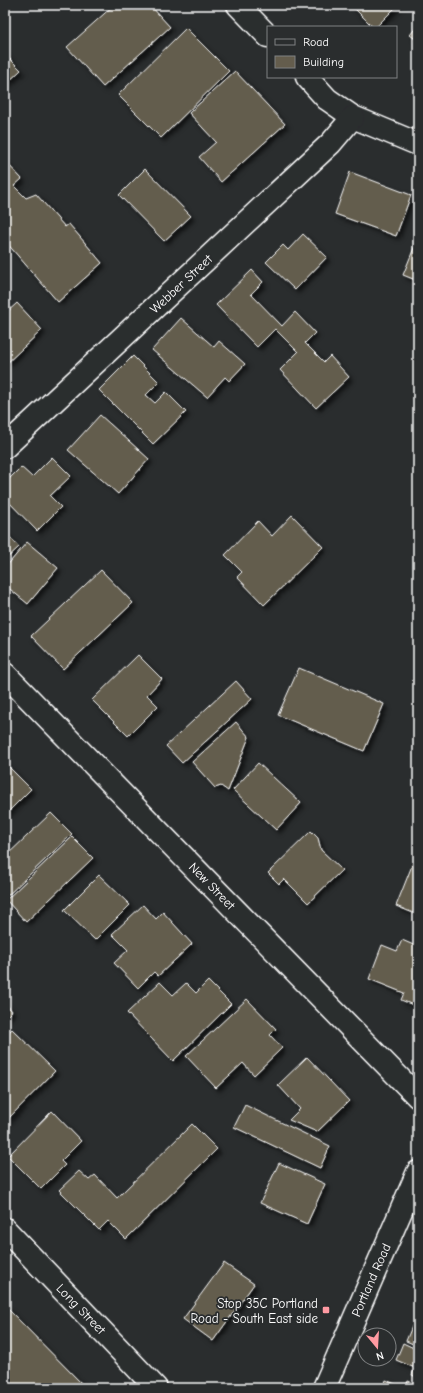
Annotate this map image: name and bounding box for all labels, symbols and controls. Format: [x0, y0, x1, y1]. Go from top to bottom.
legend [267, 26, 397, 78]
text: Road [303, 35, 329, 49]
text: Building [303, 55, 344, 69]
street label: Webber Street [147, 251, 216, 317]
street label: New Street [186, 859, 239, 914]
street label: Portland Road [348, 1241, 394, 1319]
street label: Long Street [53, 1281, 110, 1338]
place label: Stop 35C Portland Road - South East side [191, 1296, 318, 1326]
marker: Stop 35C Portland Road - South East side [321, 1305, 331, 1315]
north arrow [357, 1327, 397, 1367]
text: N [375, 1349, 385, 1363]

